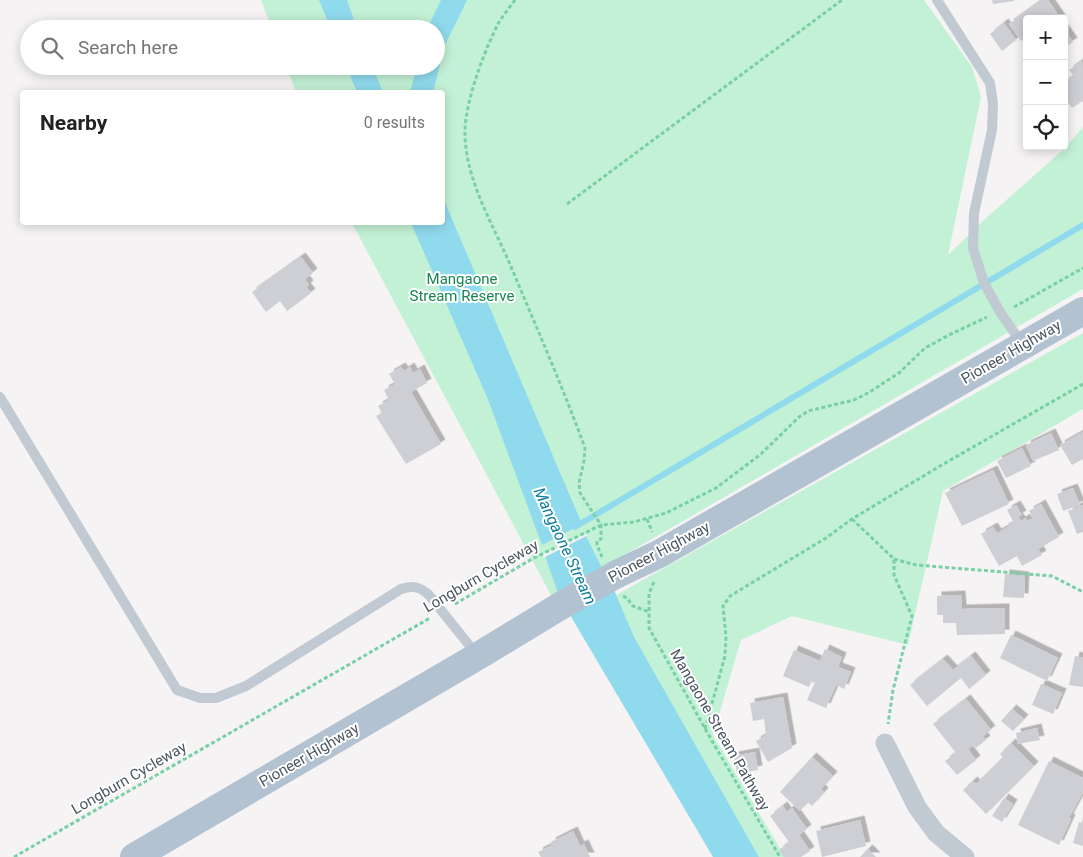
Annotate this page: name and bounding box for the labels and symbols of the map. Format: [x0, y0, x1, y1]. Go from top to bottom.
park label: Mangaone Stream Reserve [410, 270, 515, 305]
street label: Pioneer Highway [958, 316, 1064, 388]
water label: Mangaone Stream [530, 484, 600, 608]
street label: Pioneer Highway [605, 518, 713, 586]
street label: Longburn Cycleway [420, 536, 542, 616]
street label: Mangaone Stream Pathway [666, 646, 774, 814]
street label: Pioneer Highway [256, 719, 362, 791]
street label: Longburn Cycleway [68, 738, 190, 818]

